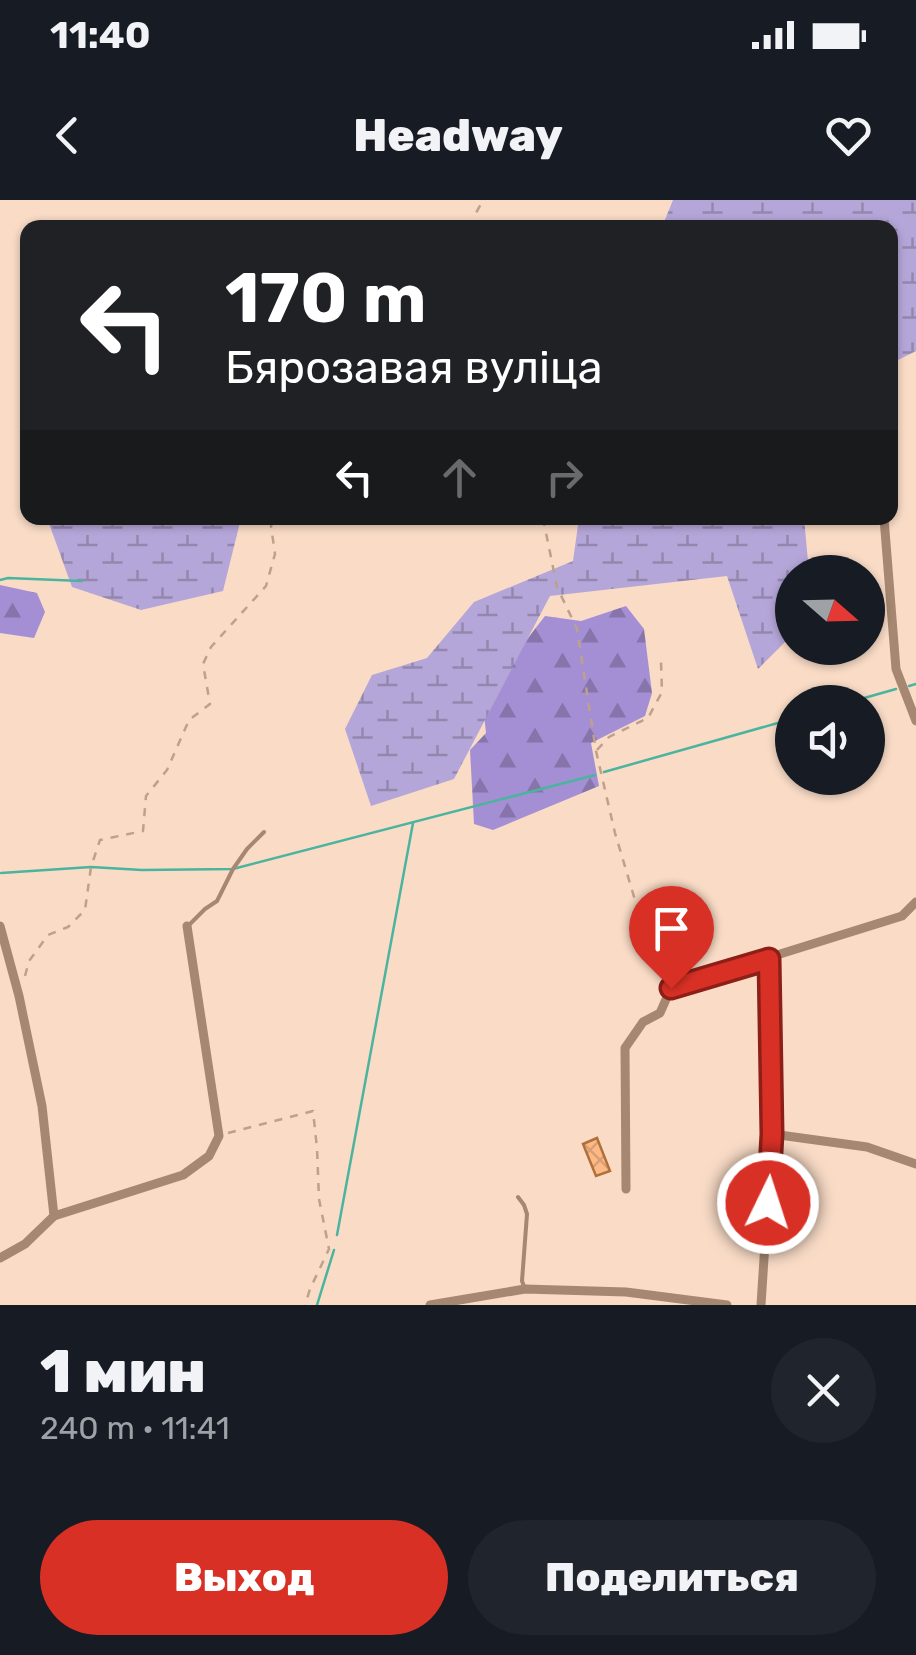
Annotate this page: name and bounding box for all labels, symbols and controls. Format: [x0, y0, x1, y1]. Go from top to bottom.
text: 11:40 [50, 12, 151, 58]
icon: back [40, 108, 95, 163]
icon: heart [821, 108, 876, 163]
text: Headway [353, 109, 563, 162]
text: 170 m [225, 257, 427, 340]
icon: left [60, 260, 190, 390]
text: Бярозавая вуліца [225, 341, 603, 394]
icon: left [327, 450, 382, 505]
icon: ahead [432, 450, 487, 505]
icon: right [537, 450, 592, 505]
north arrow [775, 555, 885, 665]
map controls [775, 555, 885, 795]
button: sound [775, 685, 885, 795]
pin [629, 886, 714, 989]
icon: arrive [644, 901, 699, 956]
position arrow [716, 1151, 820, 1255]
text: 1 мин [40, 1336, 206, 1407]
button: close [771, 1338, 876, 1443]
text: 240 m · 11:41 [40, 1409, 230, 1447]
button: Выход [40, 1520, 448, 1635]
button: Поделиться [468, 1520, 876, 1635]

